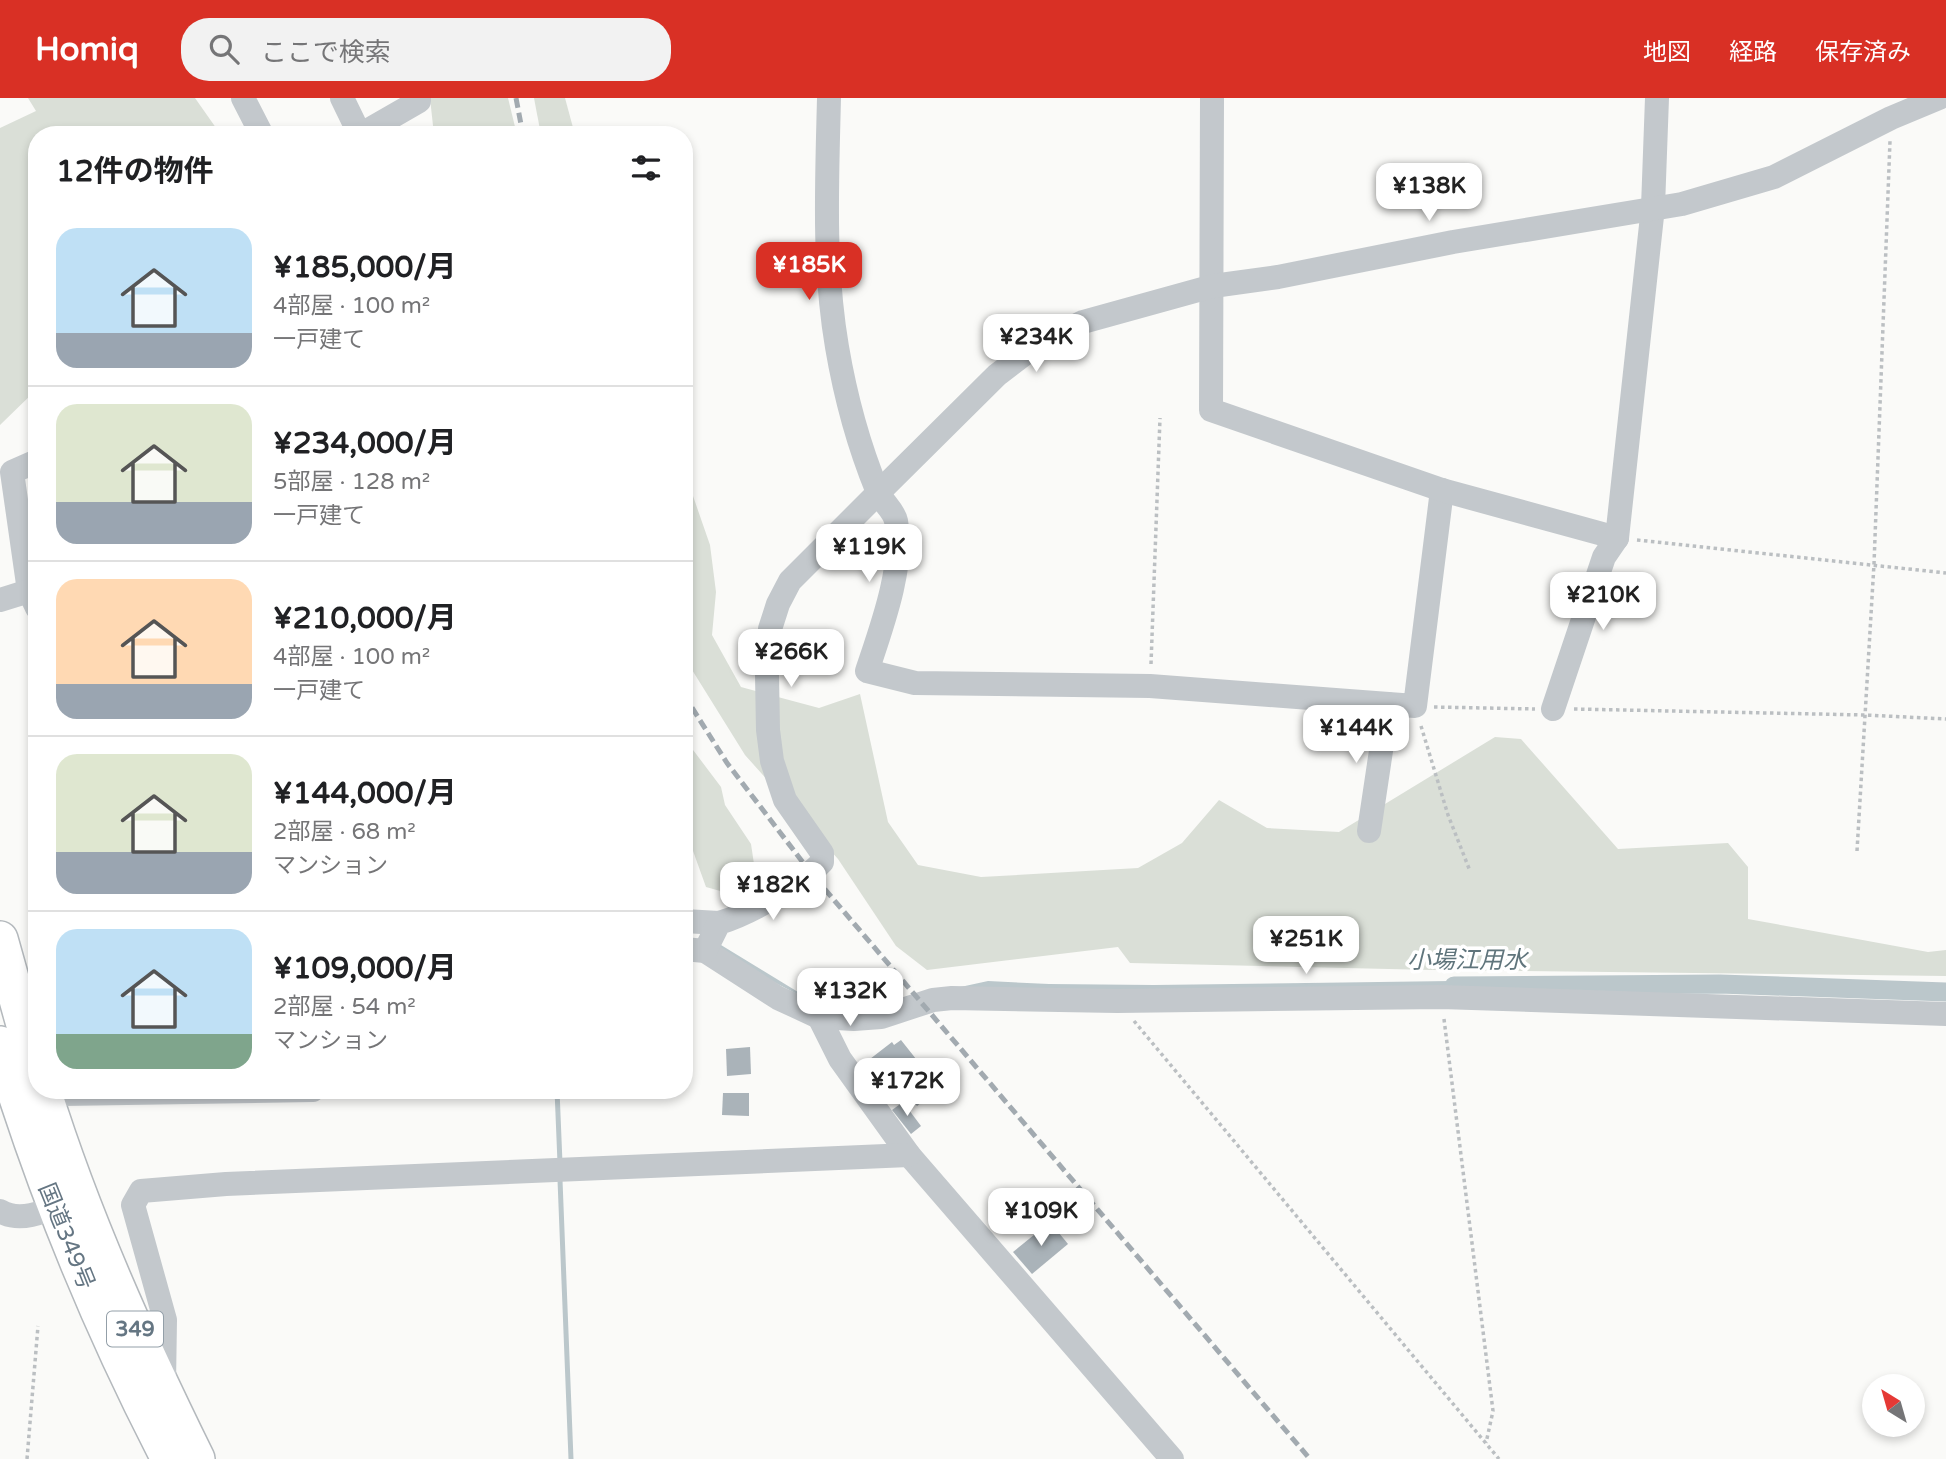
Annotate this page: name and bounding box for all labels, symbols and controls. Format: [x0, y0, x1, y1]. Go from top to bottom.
search box [181, 18, 671, 81]
text: Homiq [35, 30, 139, 69]
icon: search [205, 30, 243, 68]
text: ここで検索 [261, 37, 391, 68]
text: 地図 [1643, 38, 1691, 67]
text: 経路 [1729, 38, 1777, 67]
text: 保存済み [1815, 38, 1911, 67]
icon: filters [627, 149, 665, 187]
text: 12件の物件 [56, 153, 214, 190]
pin: ¥138K [1380, 164, 1478, 223]
text: ¥138K [1392, 172, 1466, 200]
pin: ¥185K [760, 242, 858, 302]
text: ¥185,000/月 [273, 249, 457, 286]
text: ¥185K [772, 251, 846, 279]
icon: home [112, 256, 196, 340]
text: 4部屋 · 100 m² [273, 292, 430, 320]
pin: ¥234K [987, 314, 1085, 374]
text: ¥234K [999, 323, 1073, 351]
text: 一戸建て [273, 326, 365, 354]
text: ¥234,000/月 [273, 425, 457, 462]
icon: home [112, 432, 196, 516]
text: 5部屋 · 128 m² [273, 468, 430, 496]
text: 一戸建て [273, 502, 365, 530]
pin: ¥119K [820, 524, 918, 584]
text: ¥119K [832, 533, 906, 561]
pin: ¥210K [1554, 573, 1652, 632]
text: ¥210K [1566, 581, 1640, 609]
text: ¥210,000/月 [273, 600, 457, 637]
icon: home [112, 607, 196, 691]
pin: ¥266K [742, 630, 840, 689]
text: ¥266K [754, 638, 828, 666]
text: 4部屋 · 100 m² [273, 643, 430, 671]
text: 一戸建て [273, 677, 365, 705]
pin: ¥144K [1307, 706, 1405, 765]
text: ¥144K [1319, 714, 1393, 742]
text: ¥144,000/月 [273, 775, 457, 812]
icon: home [112, 782, 196, 866]
text: 2部屋 · 68 m² [273, 818, 416, 846]
text: マンション [273, 852, 388, 880]
pin: ¥182K [724, 862, 822, 922]
text: ¥182K [736, 871, 810, 899]
pin: ¥251K [1257, 916, 1355, 976]
text: ¥251K [1269, 925, 1343, 953]
water label: 小場江用水 [1407, 946, 1530, 975]
text: ¥109,000/月 [273, 950, 457, 987]
icon: home [112, 957, 196, 1041]
pin: ¥132K [801, 968, 899, 1028]
text: ¥132K [813, 977, 887, 1005]
text: 2部屋 · 54 m² [273, 993, 416, 1021]
text: マンション [273, 1027, 388, 1055]
pin: ¥172K [858, 1058, 956, 1118]
text: ¥172K [870, 1067, 944, 1095]
street label: 国道349号 [32, 1179, 100, 1294]
pin: ¥109K [992, 1188, 1090, 1248]
text: ¥109K [1004, 1197, 1078, 1225]
road number: 349 [107, 1312, 163, 1346]
north arrow [1862, 1374, 1925, 1437]
map controls [1862, 1374, 1925, 1437]

